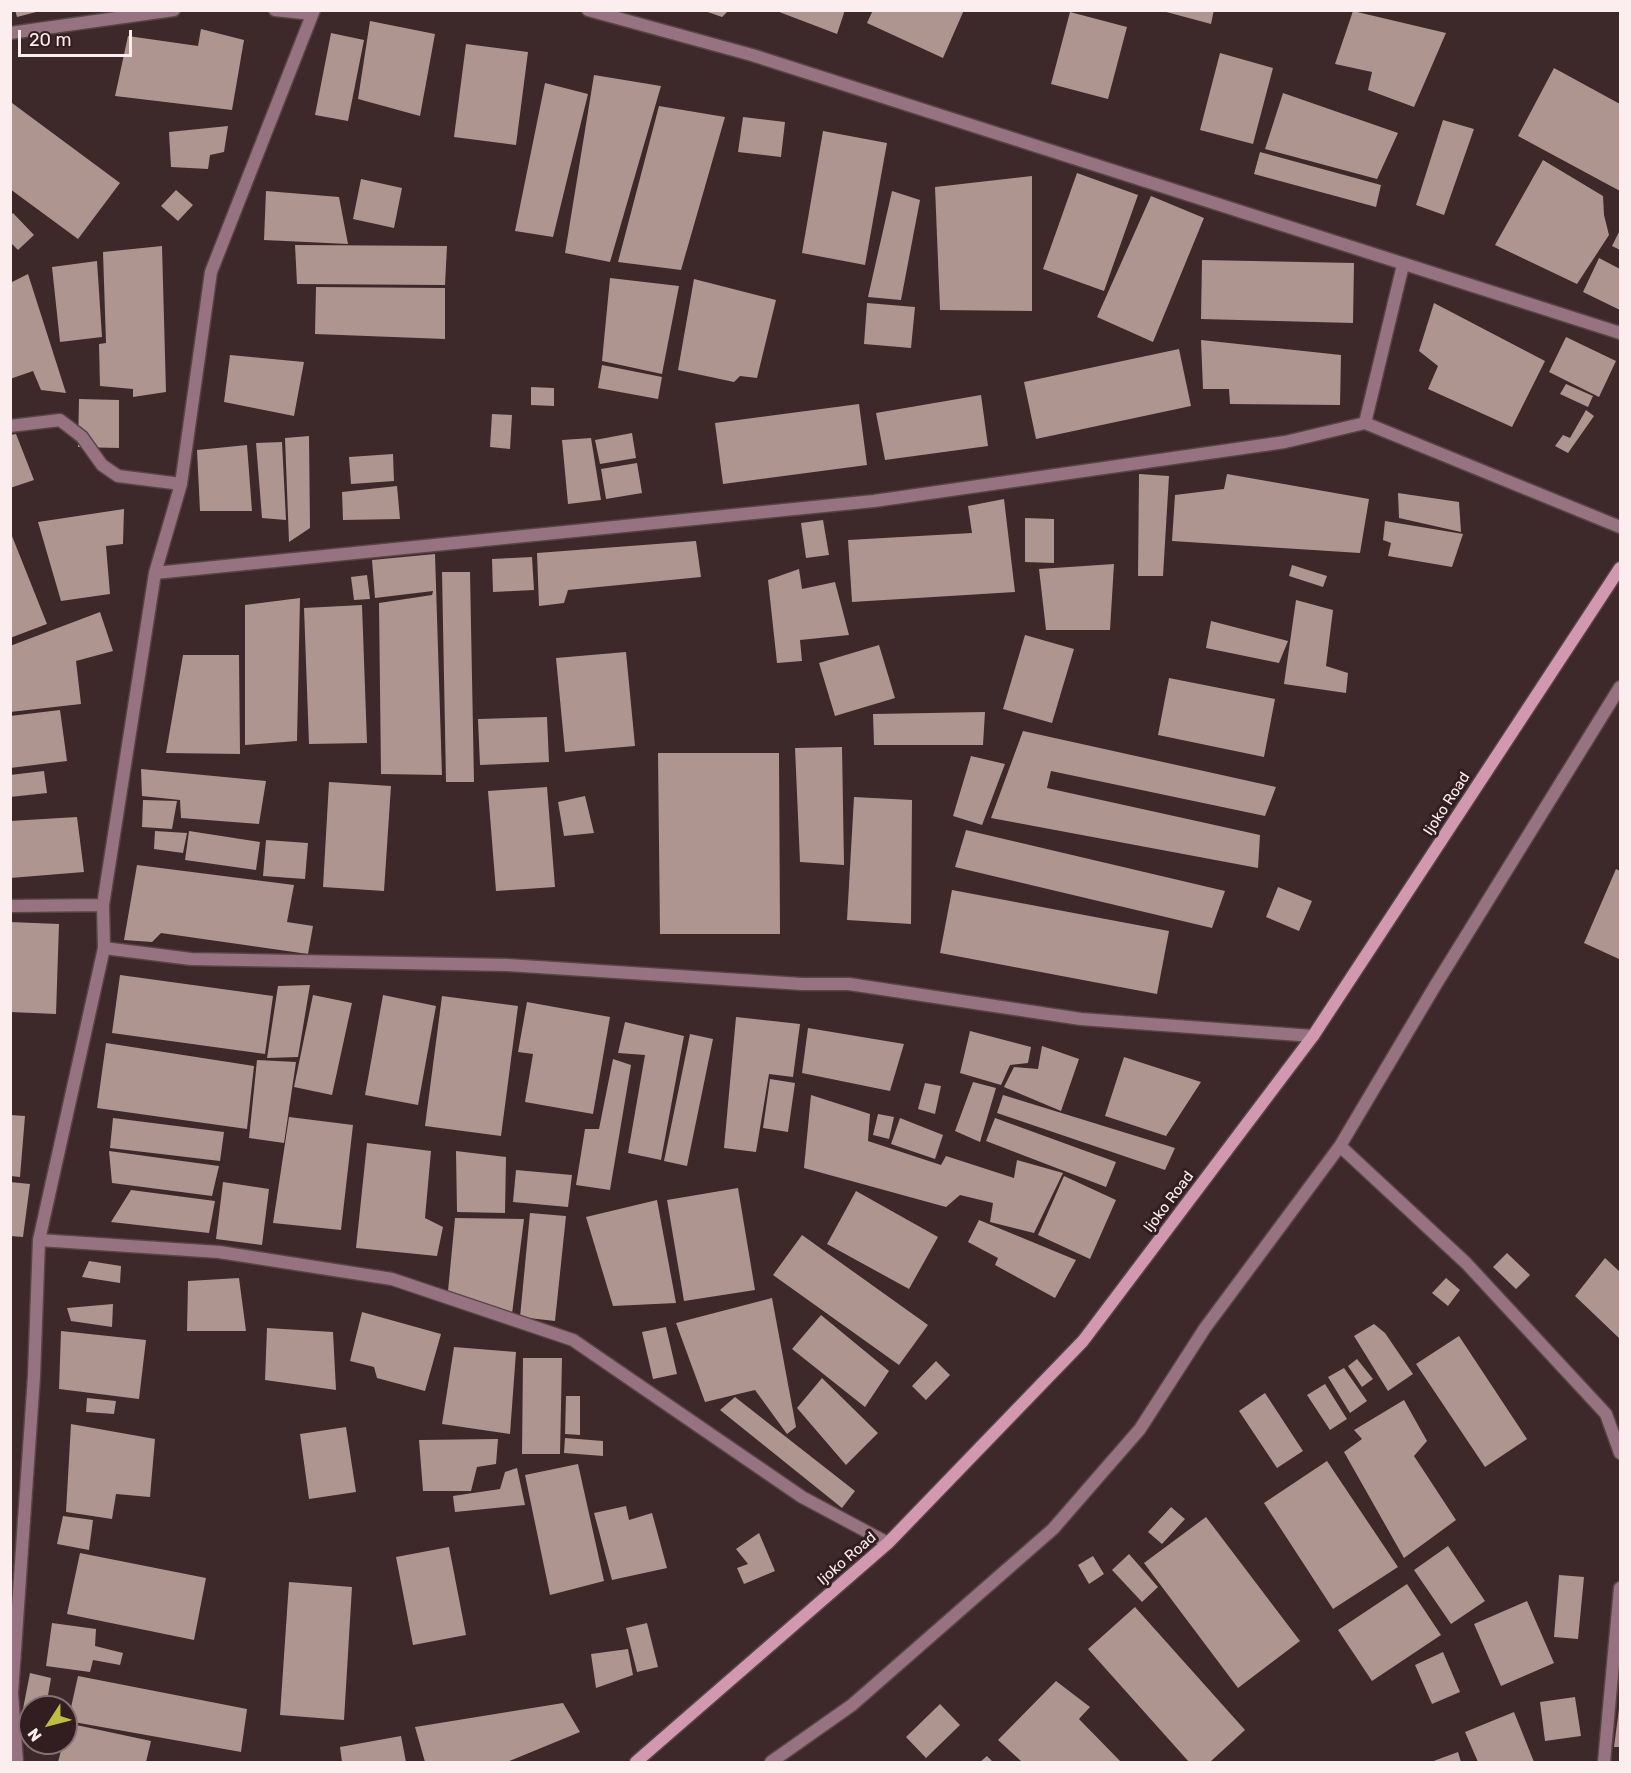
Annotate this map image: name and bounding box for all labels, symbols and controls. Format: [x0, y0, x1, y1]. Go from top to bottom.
scale bar [21, 18, 135, 56]
text: 20 m [29, 29, 71, 51]
street label: Ijoko Road [1420, 769, 1474, 839]
street label: Ijoko Road [1140, 1168, 1198, 1236]
street label: Ijoko Road [814, 1529, 880, 1589]
north arrow [18, 1695, 78, 1755]
text: N [24, 1724, 46, 1745]

